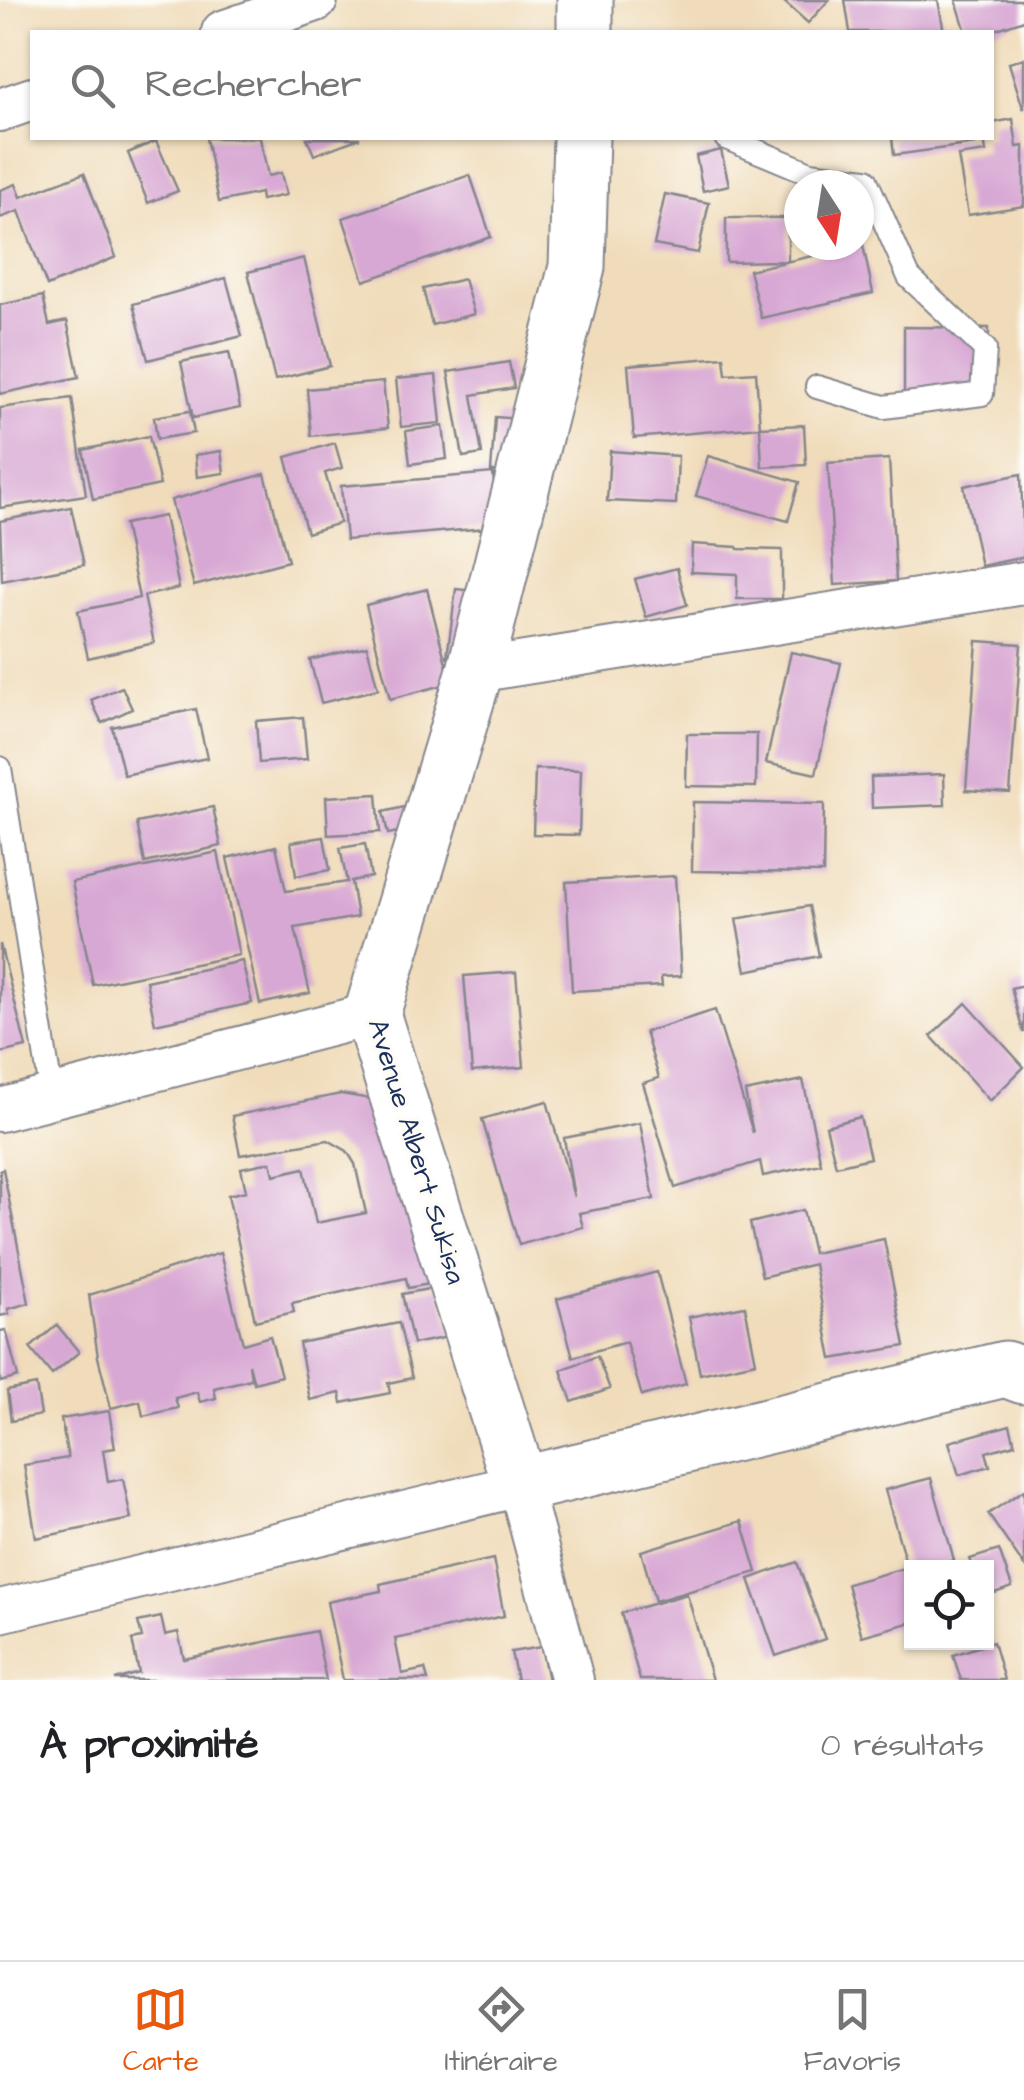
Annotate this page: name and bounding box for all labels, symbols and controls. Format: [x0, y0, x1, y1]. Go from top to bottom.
search box [30, 30, 994, 140]
icon: search [65, 58, 120, 113]
text: Rechercher [145, 59, 361, 111]
north arrow [784, 170, 874, 260]
street label: Avenue Albert Sukisa [358, 1014, 475, 1289]
map controls [904, 1560, 994, 1650]
button: locate [904, 1560, 994, 1650]
text: À proximité [40, 1716, 259, 1774]
text: 0 résultats [820, 1723, 984, 1768]
tab: Carte [123, 1982, 199, 2081]
tab: Itinéraire [444, 1982, 558, 2081]
tab: Favoris [804, 1982, 901, 2081]

